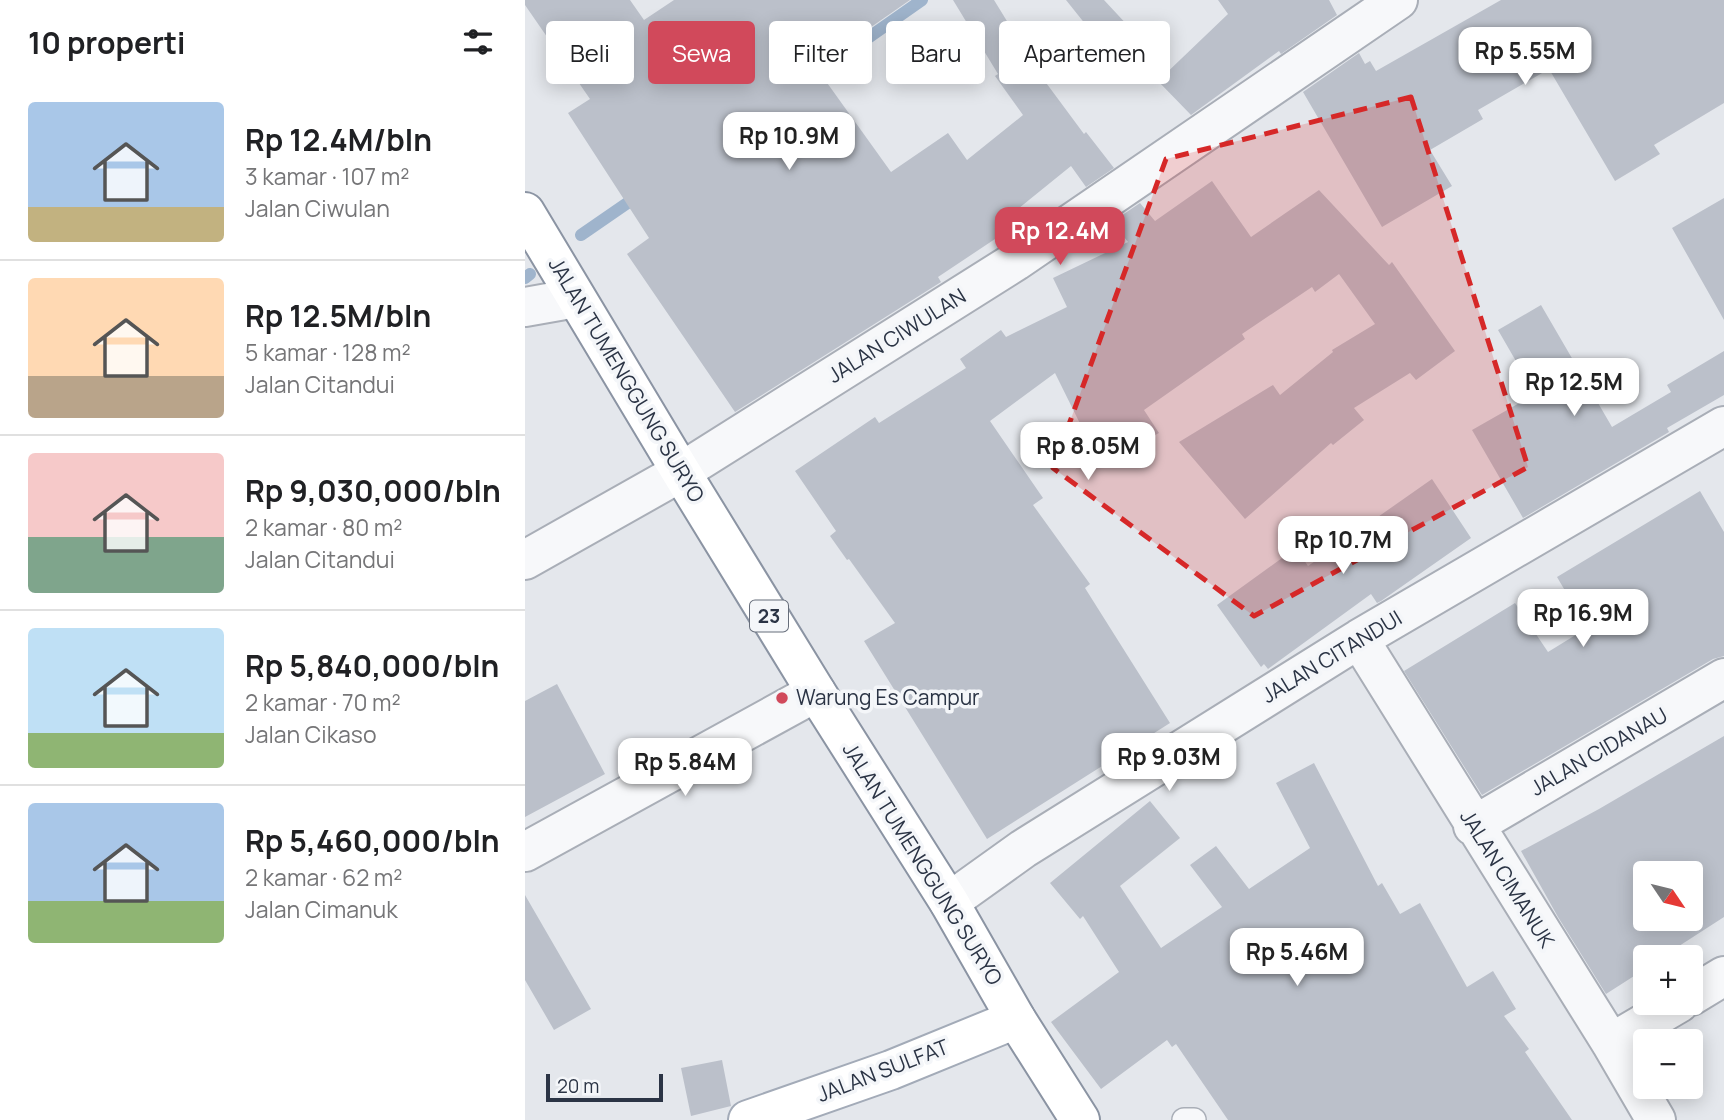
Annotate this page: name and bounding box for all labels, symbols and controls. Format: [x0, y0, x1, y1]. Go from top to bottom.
chip: Beli [546, 21, 634, 84]
chip: Sewa [648, 21, 755, 84]
chip: Filter [769, 21, 872, 84]
chip: Baru [886, 21, 985, 84]
chip: Apartemen [999, 21, 1170, 84]
text: 10 properti [28, 22, 186, 63]
icon: filters [459, 23, 497, 61]
pin: Rp 5.55M [1453, 28, 1597, 87]
text: Rp 5.55M [1474, 34, 1576, 66]
pin: Rp 10.9M [717, 113, 861, 172]
text: Rp 12.4M/bln [245, 119, 432, 160]
text: Rp 10.9M [739, 119, 839, 151]
icon: home [84, 130, 168, 214]
text: 3 kamar · 107 m² [245, 160, 409, 192]
text: Jalan Ciwulan [245, 192, 390, 224]
pin: Rp 12.4M [988, 208, 1132, 267]
text: Rp 12.4M [1011, 214, 1109, 246]
street label: JALAN TUMENGGUNG SURYO [543, 252, 711, 507]
street label: JALAN CIWULAN [822, 281, 971, 389]
text: Rp 12.5M/bln [245, 295, 431, 336]
icon: home [84, 306, 168, 390]
text: 5 kamar · 128 m² [245, 336, 411, 368]
pin: Rp 12.5M [1502, 358, 1646, 418]
text: Rp 12.5M [1525, 365, 1623, 397]
text: Jalan Citandui [245, 368, 395, 400]
pin: Rp 8.05M [1016, 422, 1160, 482]
text: Rp 8.05M [1036, 429, 1140, 461]
text: Rp 9,030,000/bln [245, 470, 501, 511]
icon: home [84, 481, 168, 565]
text: 2 kamar · 80 m² [245, 511, 403, 543]
pin: Rp 10.7M [1271, 516, 1415, 576]
text: Rp 10.7M [1294, 523, 1392, 555]
text: Jalan Citandui [245, 543, 395, 575]
pin: Rp 16.9M [1511, 590, 1655, 649]
text: Rp 16.9M [1533, 596, 1633, 628]
road number: 23 [750, 600, 788, 632]
street label: JALAN CITANDUI [1256, 603, 1407, 709]
text: Rp 5,840,000/bln [245, 645, 499, 686]
icon: home [84, 656, 168, 740]
place label: Warung Es Campur [796, 683, 980, 711]
text: 2 kamar · 70 m² [245, 686, 401, 718]
marker: Warung Es Campur [774, 690, 790, 706]
street label: JALAN CIDANAU [1525, 700, 1672, 802]
text: Jalan Cikaso [245, 718, 377, 750]
pin: Rp 9.03M [1097, 734, 1241, 793]
street label: JALAN TUMENGGUNG SURYO [837, 737, 1009, 990]
pin: Rp 5.84M [613, 738, 757, 798]
text: Rp 9.03M [1117, 740, 1221, 772]
text: Rp 5.84M [634, 745, 736, 777]
street label: JALAN CIMANUK [1454, 804, 1562, 953]
text: Rp 5,460,000/bln [245, 820, 500, 861]
icon: home [84, 831, 168, 915]
text: 2 kamar · 62 m² [245, 861, 403, 893]
north arrow [1633, 861, 1703, 931]
map controls [1633, 861, 1703, 1099]
text: Jalan Cimanuk [245, 893, 398, 925]
pin: Rp 5.46M [1225, 928, 1369, 988]
text: Rp 5.46M [1246, 935, 1348, 967]
button: + [1633, 945, 1703, 1015]
button: − [1633, 1029, 1703, 1099]
street label: JALAN SULFAT [813, 1032, 953, 1108]
scale bar [546, 1071, 663, 1103]
text: 20 m [557, 1073, 599, 1099]

